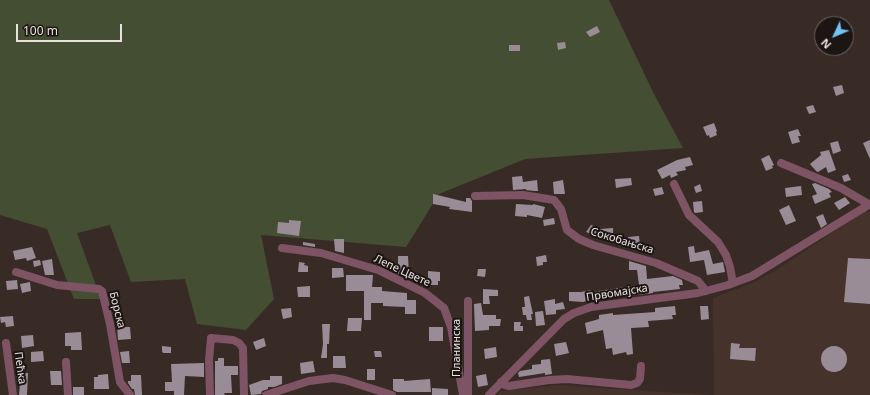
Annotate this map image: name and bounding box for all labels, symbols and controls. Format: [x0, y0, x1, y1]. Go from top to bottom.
scale bar [18, 16, 124, 42]
north arrow [814, 16, 854, 56]
text: 100 m [23, 22, 58, 39]
text: N [817, 36, 834, 52]
street label: Сокобањска [589, 225, 655, 257]
street label: Лепе Цвете [372, 252, 432, 290]
street label: Првомајска [585, 282, 649, 304]
street label: Борска [106, 290, 128, 330]
street label: Планинска [450, 319, 464, 377]
street label: Пећка [11, 351, 29, 385]

